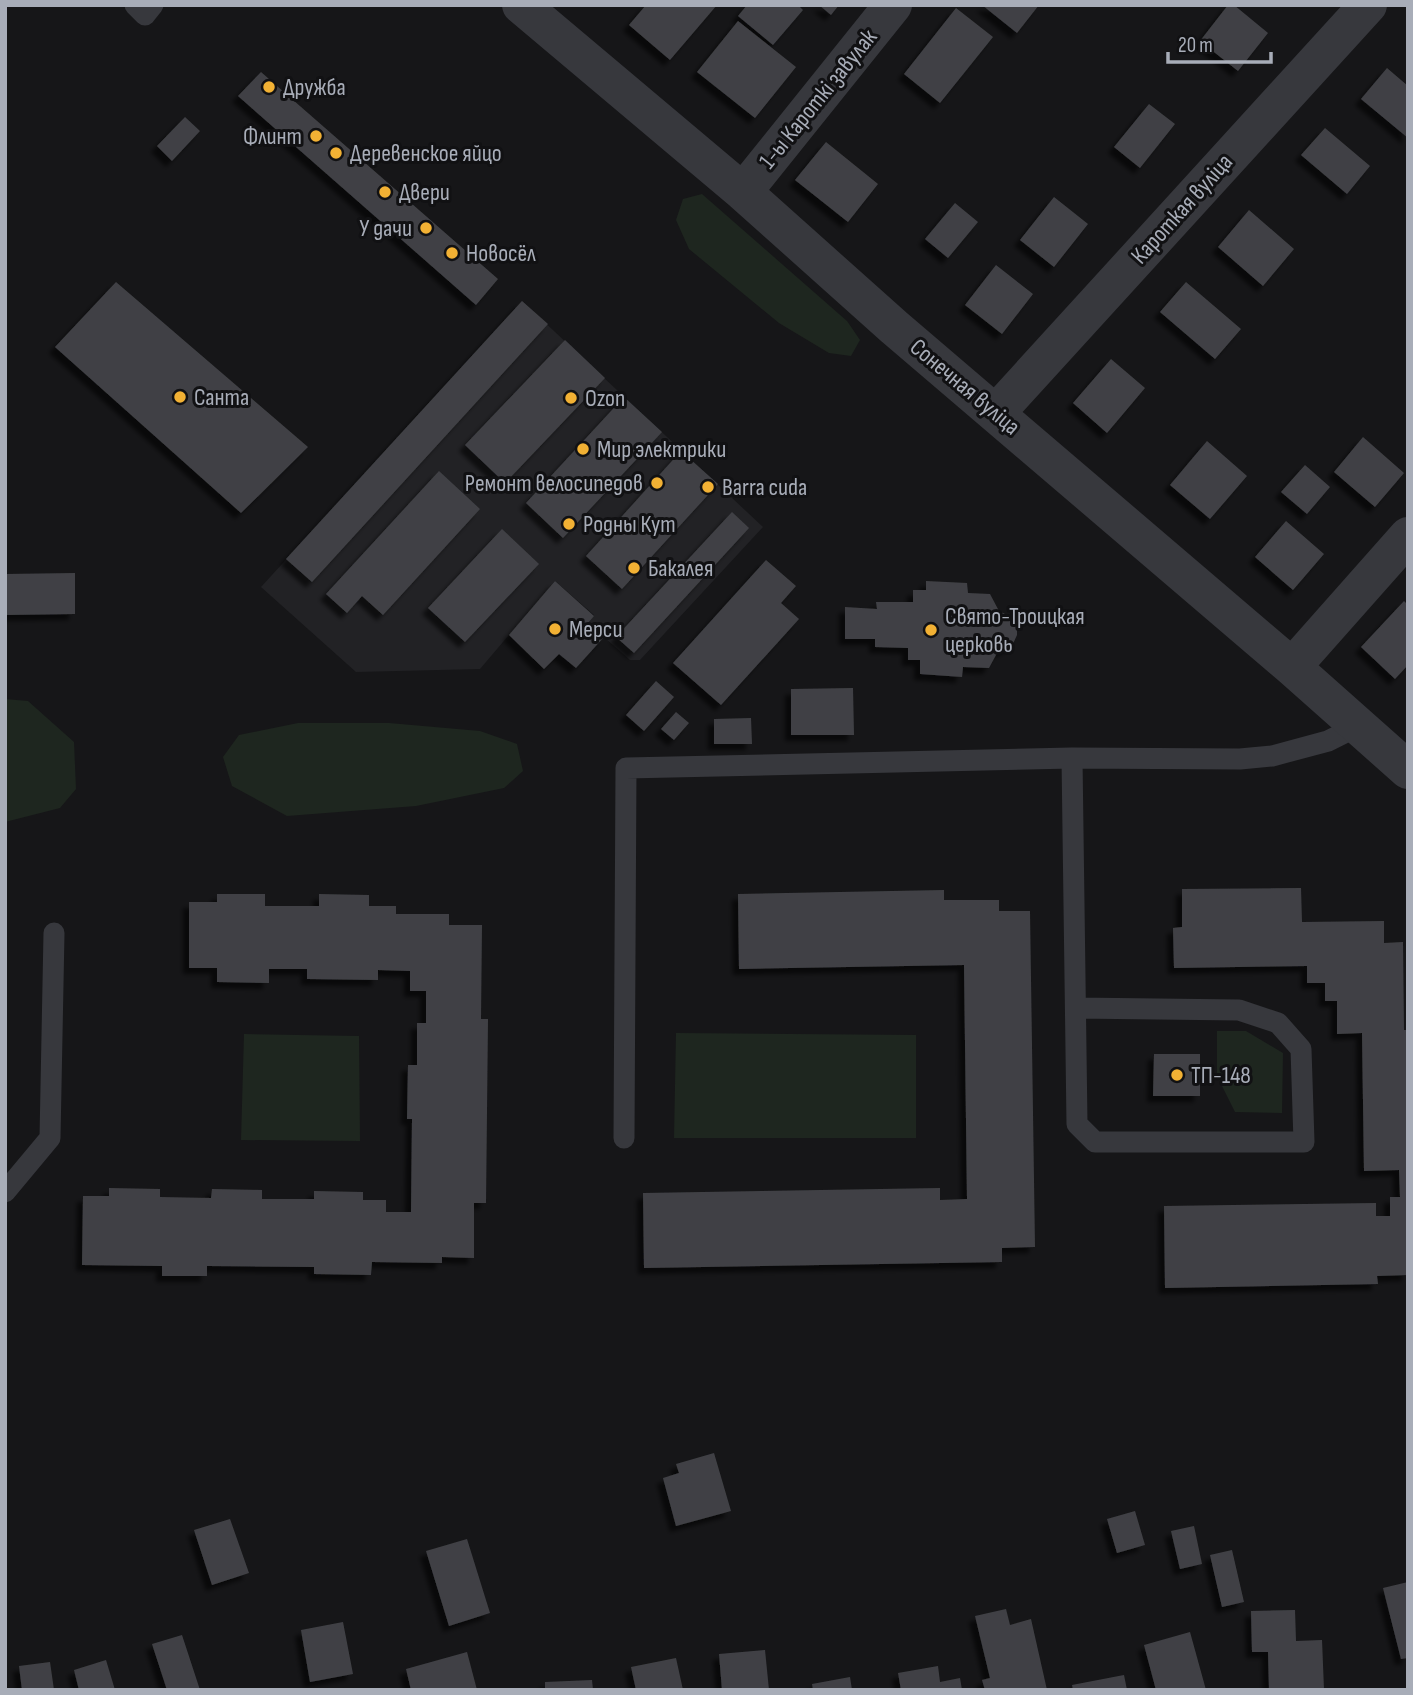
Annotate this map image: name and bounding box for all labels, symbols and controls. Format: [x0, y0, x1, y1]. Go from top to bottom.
scale bar [1168, 21, 1271, 65]
street label: 1-ы Кароткі завулак [753, 23, 884, 175]
text: 20 m [1178, 33, 1213, 58]
place label: Дружба [283, 73, 346, 102]
marker: Дружба [261, 79, 277, 95]
place label: Флинт [243, 122, 302, 151]
marker: Флинт [308, 128, 324, 144]
place label: Деревенское яйцо [350, 139, 502, 168]
marker: Деревенское яйцо [328, 145, 344, 161]
street label: Кароткая вуліца [1125, 148, 1239, 270]
place label: Двери [399, 178, 450, 207]
marker: Двери [377, 184, 393, 200]
place label: У дачи [359, 214, 412, 243]
marker: У дачи [418, 220, 434, 236]
place label: Новосёл [466, 239, 536, 268]
marker: Новосёл [444, 245, 460, 261]
street label: Сонечная вуліца [904, 333, 1026, 441]
place label: Санта [194, 383, 249, 412]
place label: Ozon [585, 384, 625, 413]
marker: Санта [172, 389, 188, 405]
marker: Ozon [563, 390, 579, 406]
place label: Мир электрики [597, 435, 726, 464]
marker: Мир электрики [575, 441, 591, 457]
place label: Ремонт велосипедов [465, 469, 643, 498]
place label: Barra cuda [722, 473, 807, 502]
marker: Ремонт велосипедов [649, 475, 665, 491]
marker: Barra cuda [700, 479, 716, 495]
place label: Родны Кут [583, 510, 676, 539]
marker: Родны Кут [561, 516, 577, 532]
place label: Бакалея [648, 554, 713, 583]
marker: Бакалея [626, 560, 642, 576]
place label: Свято-Троицкая церковь [945, 602, 1085, 659]
place label: Мерси [569, 615, 622, 644]
marker: Мерси [547, 621, 563, 637]
marker: Свято-Троицкая церковь [923, 622, 939, 638]
place label: ТП-148 [1191, 1061, 1251, 1090]
marker: ТП-148 [1169, 1067, 1185, 1083]

